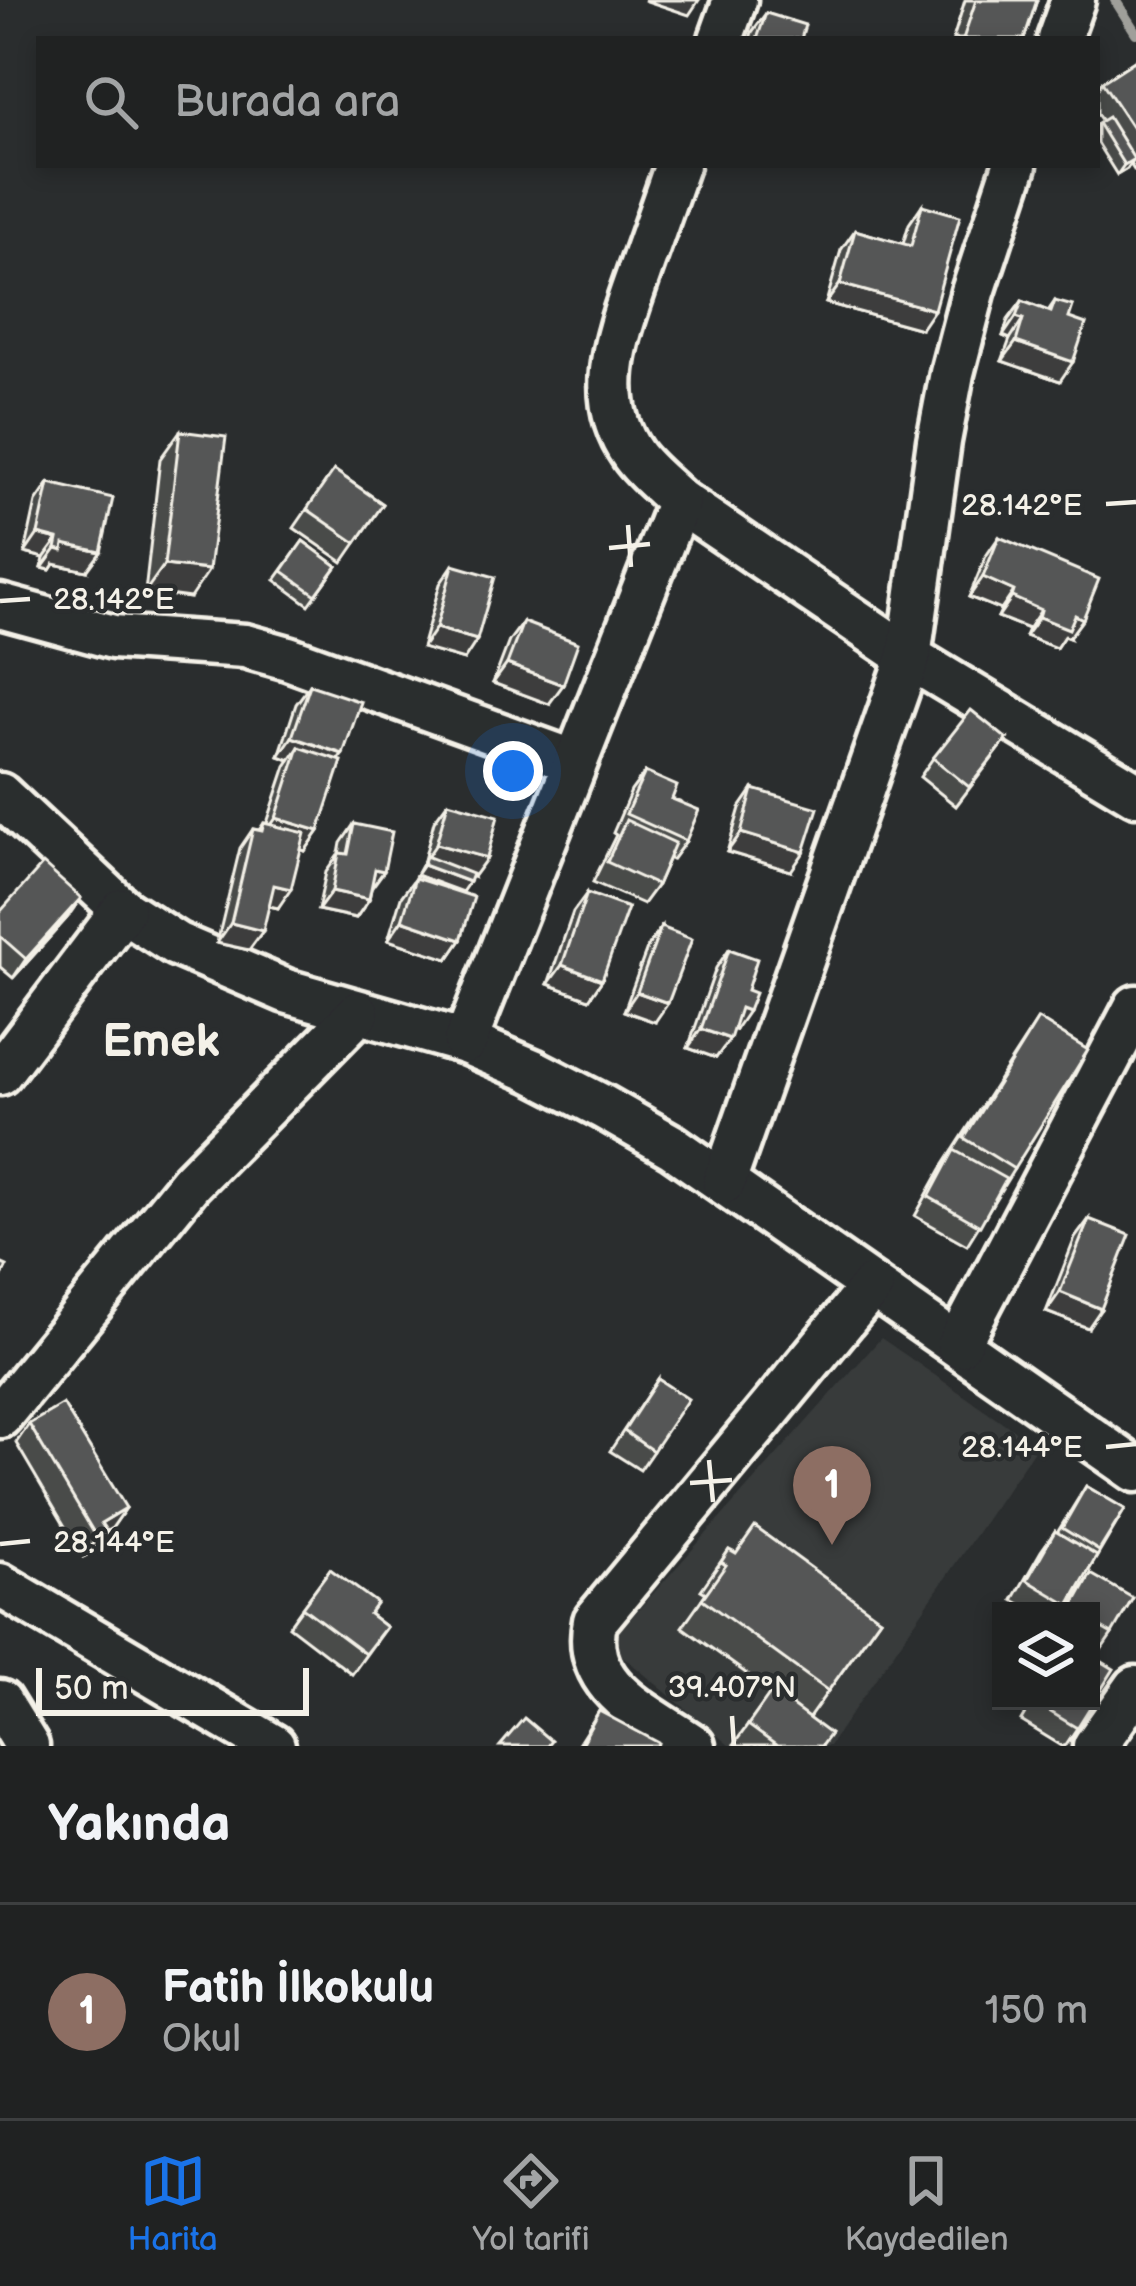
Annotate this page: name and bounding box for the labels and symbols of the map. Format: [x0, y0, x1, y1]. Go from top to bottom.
text: 28.142°E [961, 488, 1083, 524]
text: 28.142°E [53, 582, 175, 618]
your location [483, 741, 543, 801]
district label: Emek [102, 1015, 220, 1070]
text: 28.144°E [961, 1430, 1083, 1466]
pin: 1 [793, 1446, 871, 1545]
text: 28.144°E [53, 1525, 175, 1561]
scale bar [36, 1662, 309, 1715]
text: 39.407°N [668, 1670, 796, 1706]

